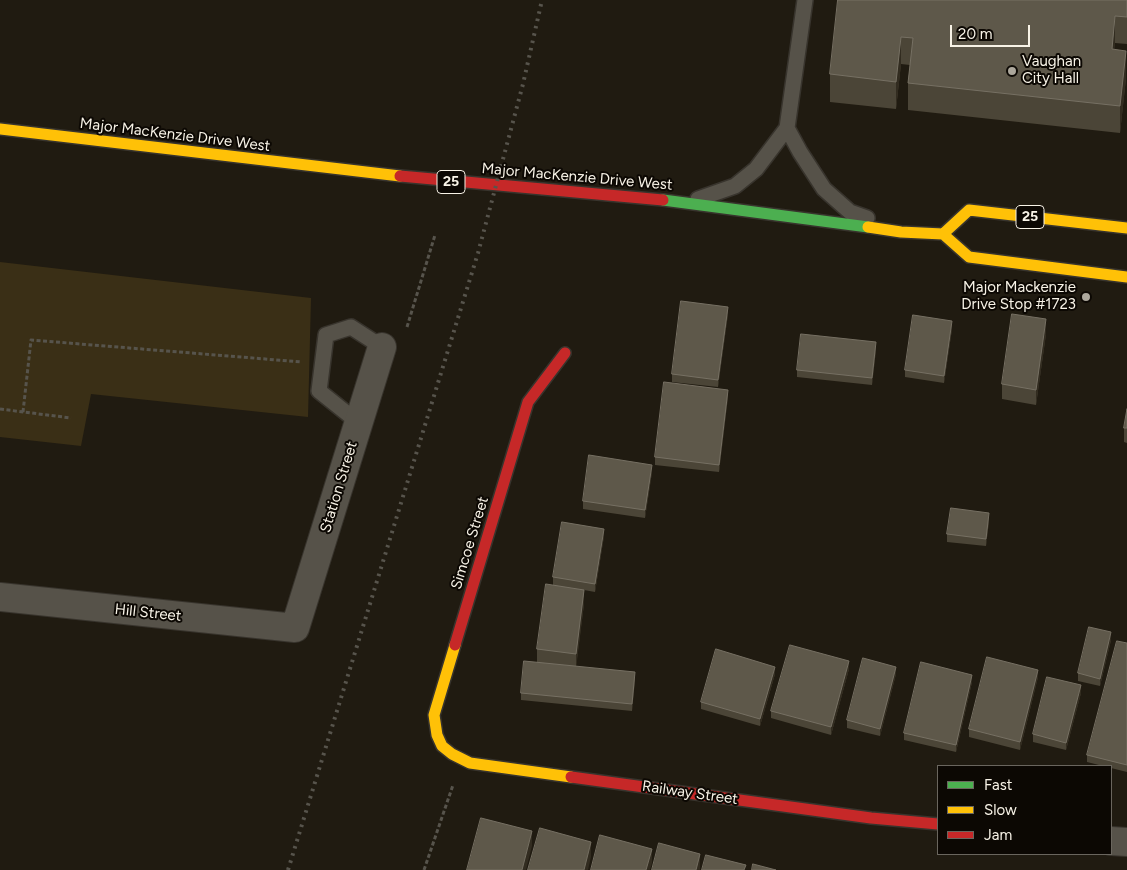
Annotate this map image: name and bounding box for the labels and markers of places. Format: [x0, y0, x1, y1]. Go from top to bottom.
place label: Vaughan City Hall [1022, 53, 1081, 88]
marker: Vaughan City Hall [1006, 65, 1018, 77]
place label: Major Mackenzie Drive Stop #1723 [961, 279, 1076, 314]
marker: Major Mackenzie Drive Stop #1723 [1080, 291, 1092, 303]

